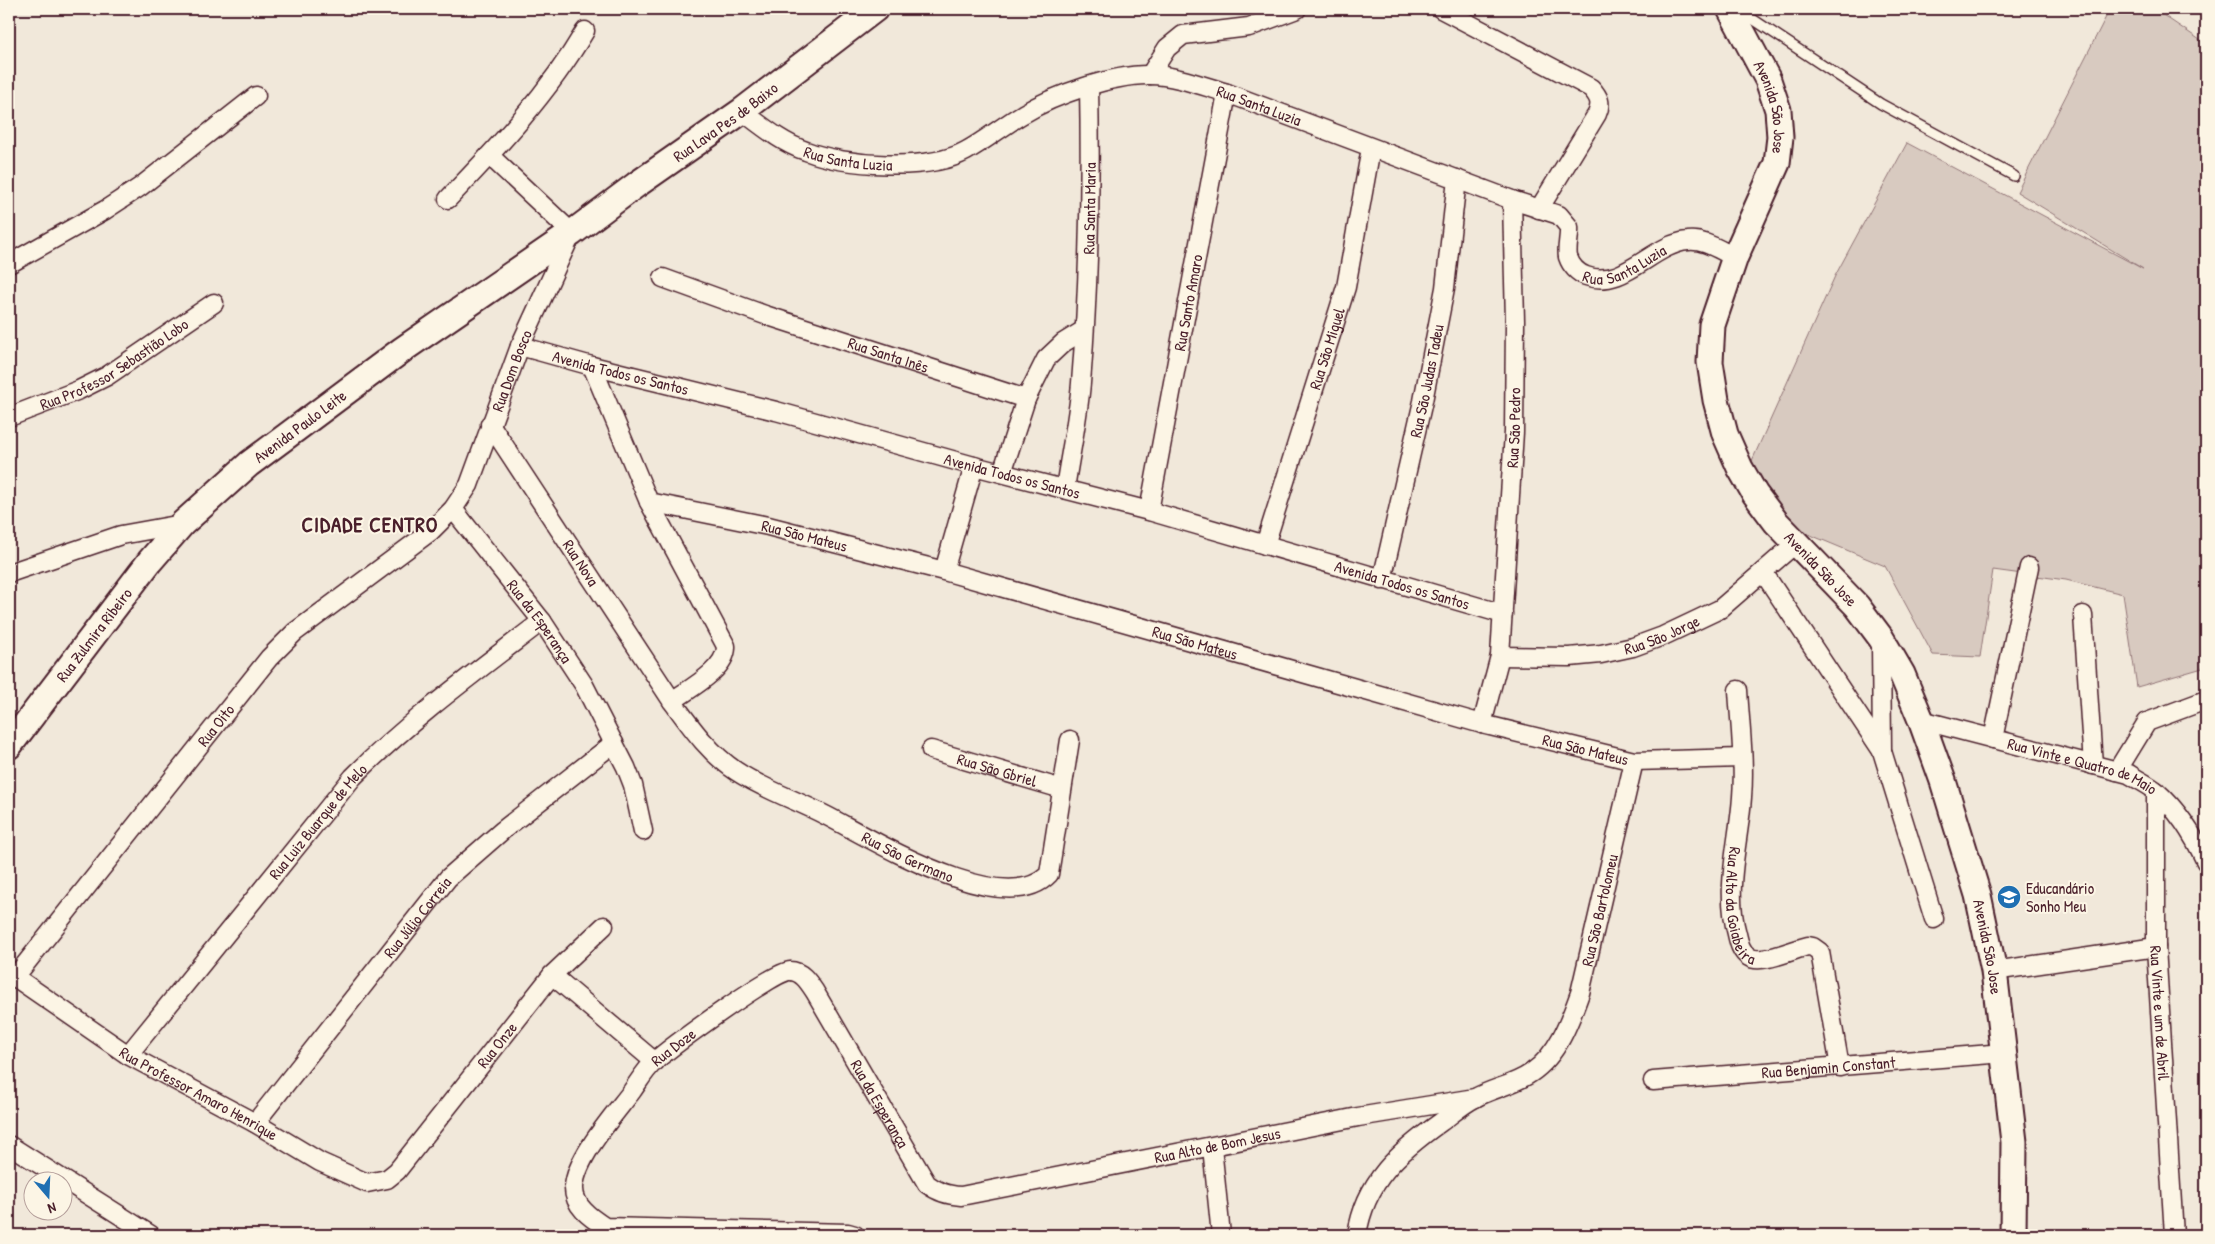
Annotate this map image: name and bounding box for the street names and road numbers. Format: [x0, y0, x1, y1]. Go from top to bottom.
street label: Avenida São Jose [1749, 57, 1791, 156]
street label: Rua Lava Pes de Baixo [668, 76, 783, 167]
street label: Rua Santa Luzia [1214, 80, 1305, 131]
street label: Rua Santa Luzia [801, 140, 892, 176]
street label: Rua Santa Maria [1077, 162, 1101, 255]
street label: Rua Santa Luzia [1580, 239, 1670, 290]
street label: Rua Santo Amaro [1168, 252, 1208, 353]
street label: Rua São Miguel [1304, 304, 1350, 392]
street label: Rua Professor Sebastião Lobo [37, 313, 193, 415]
street label: Rua São Judas Tadeu [1404, 322, 1449, 440]
street label: Rua Dom Bosco [486, 326, 537, 414]
street label: Rua Santa Inês [845, 331, 931, 378]
street label: Avenida Todos os Santos [550, 345, 691, 400]
street label: Avenida Paulo Leite [249, 384, 351, 468]
street label: Rua São Pedro [1501, 387, 1525, 469]
street label: Avenida Todos os Santos [942, 447, 1082, 504]
street label: Rua São Mateus [760, 514, 850, 557]
street label: Avenida São Jose [1780, 526, 1863, 612]
street label: Rua Nova [558, 535, 604, 590]
street label: Avenida Todos os Santos [1332, 555, 1472, 615]
street label: Rua da Esperança [502, 575, 578, 667]
street label: Rua Zulmira Ribeiro [51, 583, 137, 686]
street label: Rua São Jorge [1622, 609, 1703, 660]
street label: Rua São Mateus [1150, 620, 1240, 665]
street label: Rua Oito [192, 699, 240, 751]
street label: Rua São Mateus [1540, 728, 1631, 770]
street label: Rua Vinte e Quatro de Maio [2005, 732, 2163, 800]
street label: Rua São Gbriel [955, 747, 1040, 792]
street label: Rua Luiz Buarque de Melo [264, 758, 372, 884]
street label: Rua São Germano [858, 826, 957, 887]
street label: Rua Alto da Goiabeira [1721, 846, 1758, 970]
street label: Rua São Bartolomeu [1576, 851, 1623, 968]
street label: Rua Júlio Correia [378, 872, 456, 962]
street label: Avenida São Jose [1968, 897, 2008, 996]
street label: Rua Vinte e um de Abril [2145, 945, 2175, 1082]
street label: Rua Onze [472, 1017, 522, 1072]
street label: Rua Doze [646, 1022, 701, 1071]
street label: Rua Professor Amaro Henrique [115, 1041, 283, 1146]
street label: Rua Benjamin Constant [1761, 1051, 1897, 1083]
street label: Rua da Esperança [846, 1056, 914, 1152]
street label: Rua Alto de Bom Jesus [1152, 1122, 1282, 1168]

